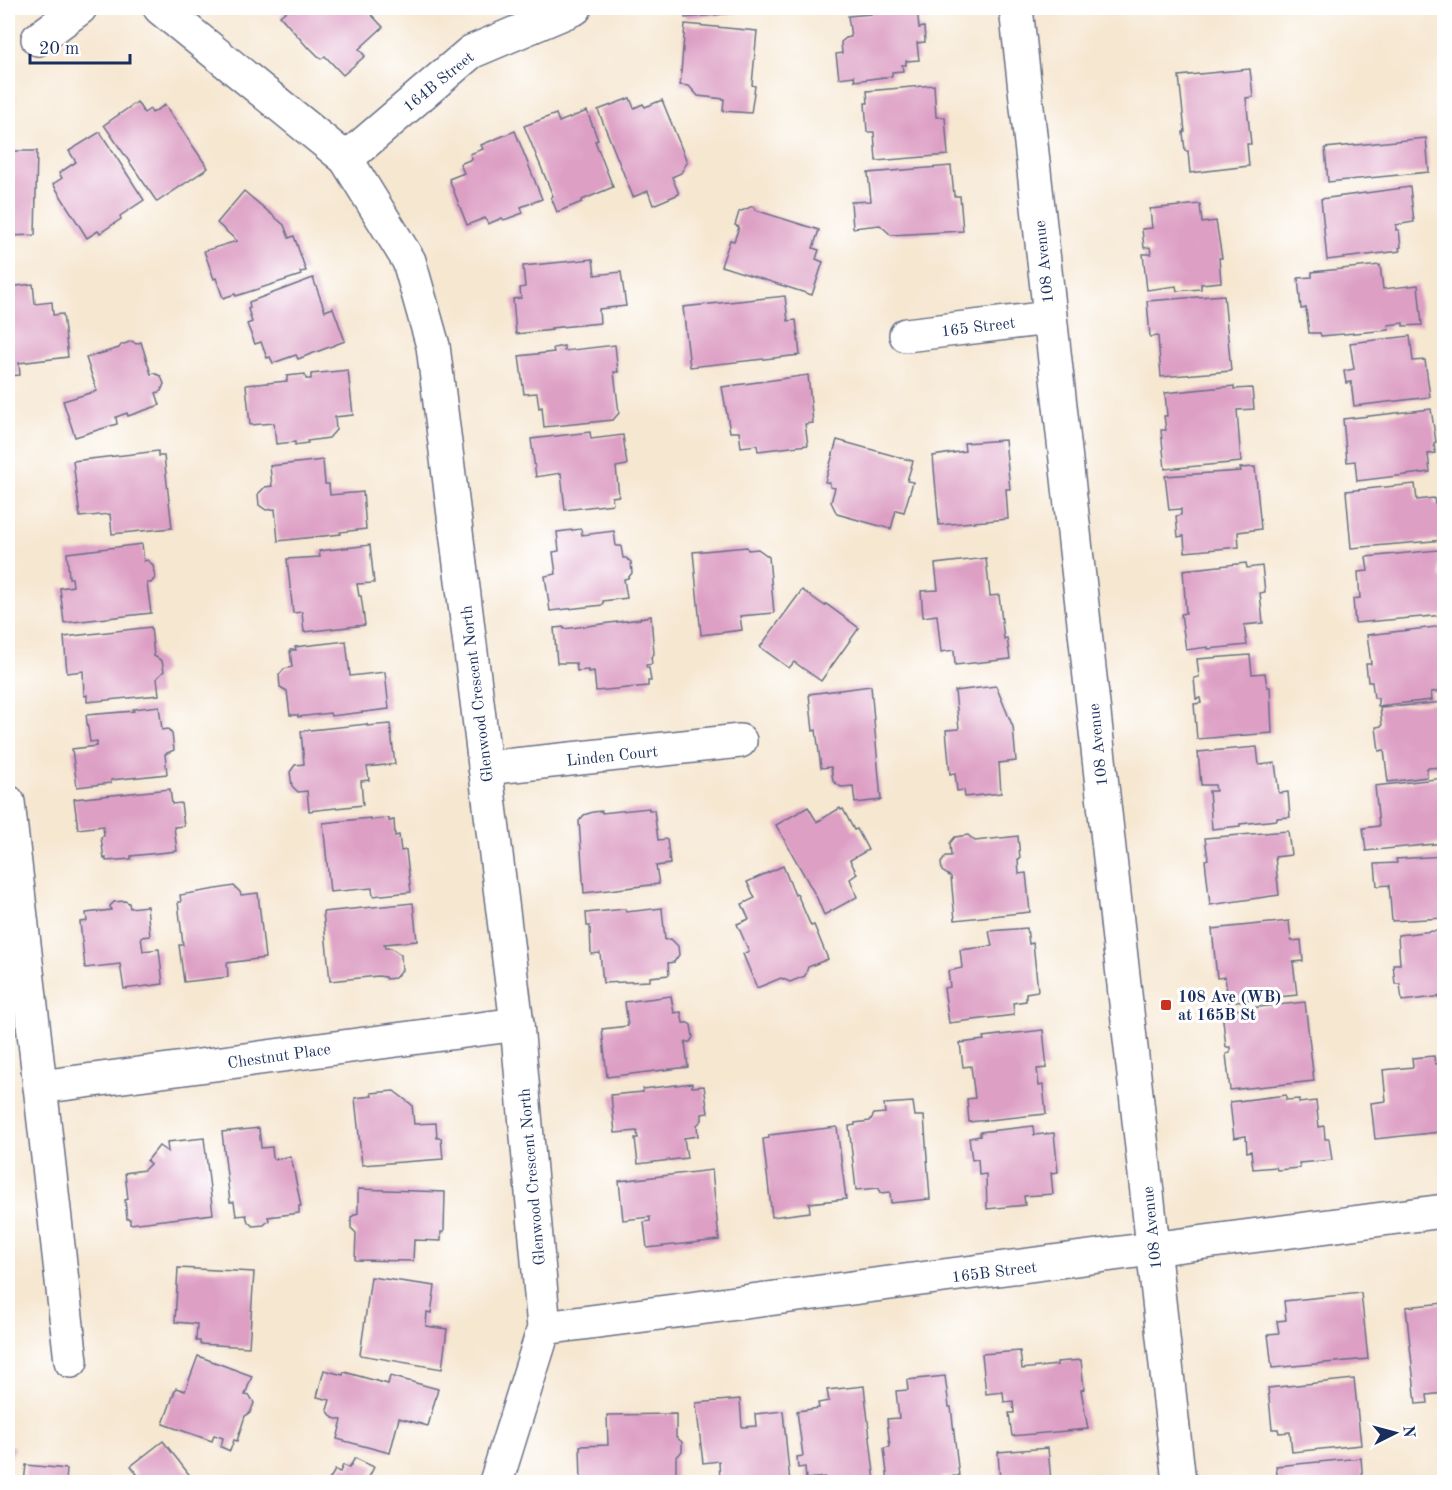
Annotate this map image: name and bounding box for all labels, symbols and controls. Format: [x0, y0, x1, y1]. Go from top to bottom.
scale bar [30, 27, 130, 65]
text: 20 m [39, 40, 79, 58]
street label: 164B Street [401, 49, 478, 116]
street label: 108 Avenue [1033, 220, 1057, 304]
street label: 165 Street [940, 315, 1017, 340]
street label: Glenwood Crescent North [459, 604, 497, 783]
street label: 108 Avenue [1087, 703, 1111, 787]
street label: Linden Court [566, 744, 659, 770]
place label: 108 Ave (WB) at 165B St [1178, 989, 1281, 1024]
marker: 108 Ave (WB) at 165B St [1159, 998, 1173, 1012]
street label: Chestnut Place [227, 1042, 332, 1072]
street label: Glenwood Crescent North [517, 1087, 549, 1266]
street label: 108 Avenue [1141, 1186, 1165, 1270]
street label: 165B Street [951, 1260, 1038, 1286]
north arrow [1365, 1403, 1425, 1463]
text: N [1399, 1425, 1417, 1439]

